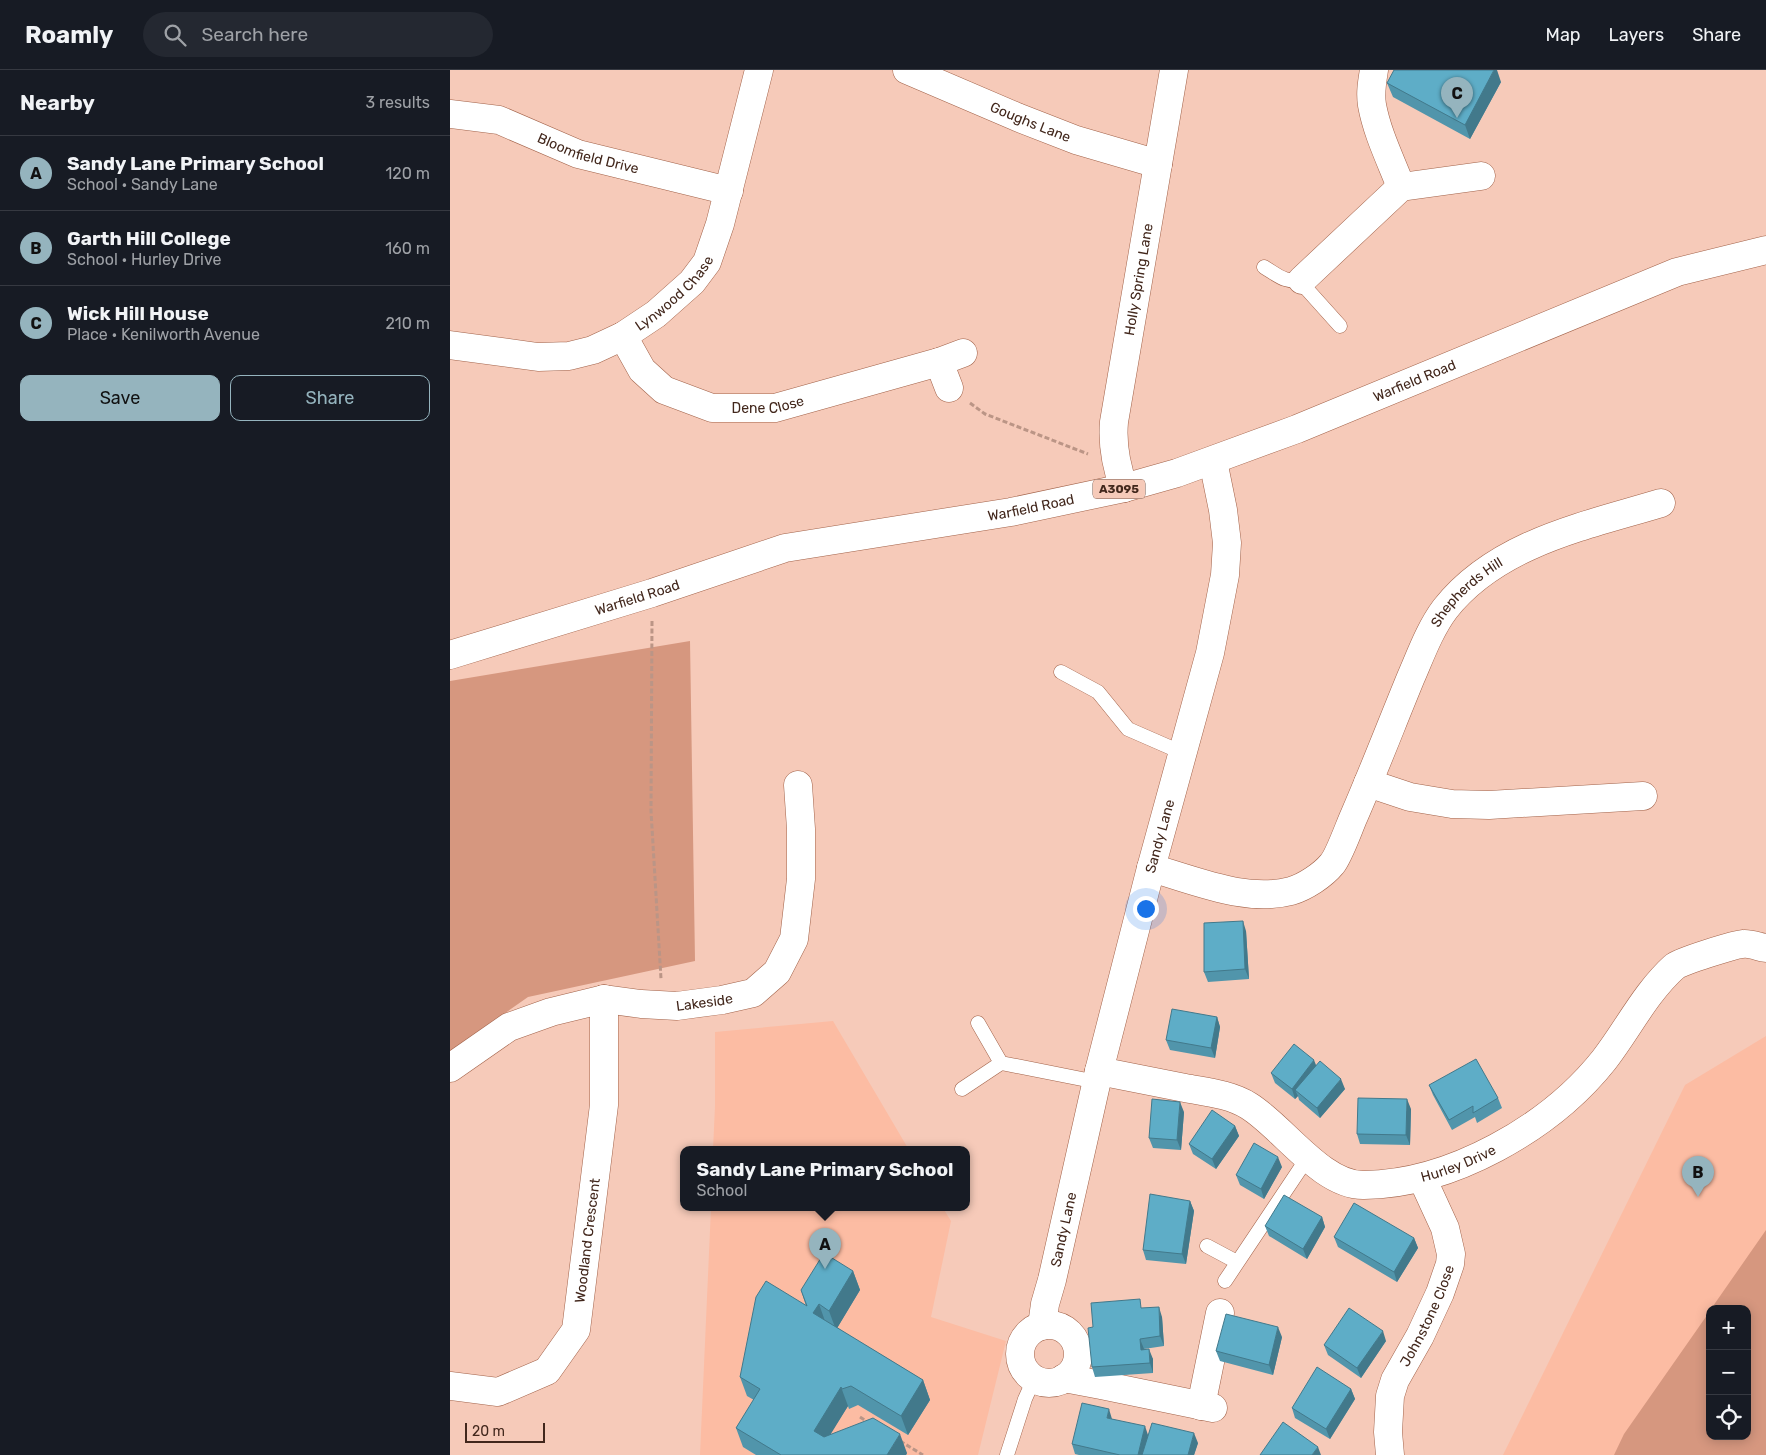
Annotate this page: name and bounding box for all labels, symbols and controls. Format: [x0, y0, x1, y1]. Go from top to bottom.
search box [143, 12, 493, 57]
text: Roamly [25, 21, 113, 49]
icon: search [161, 21, 189, 49]
text: Search here [201, 23, 308, 46]
text: Map [1546, 24, 1581, 46]
text: Layers [1609, 24, 1664, 46]
text: Share [1692, 24, 1741, 46]
pin: C [1441, 77, 1473, 118]
text: Nearby [20, 90, 95, 115]
text: 3 results [365, 93, 430, 112]
street label: Goughs Lane [987, 99, 1073, 146]
street label: Bloomfield Drive [535, 130, 641, 178]
text: Sandy Lane Primary School [67, 152, 324, 175]
text: A [30, 164, 42, 183]
text: 120 m [385, 164, 430, 183]
text: School · Sandy Lane [67, 175, 218, 194]
street label: Holly Spring Lane [1121, 222, 1157, 337]
text: Garth Hill College [67, 227, 231, 250]
text: B [30, 239, 42, 258]
text: 160 m [385, 239, 430, 258]
text: School · Hurley Drive [67, 250, 221, 269]
street label: Lynwood Chase [632, 254, 717, 334]
text: Wick Hill House [67, 302, 209, 325]
text: C [30, 314, 42, 333]
text: 210 m [385, 314, 430, 333]
text: Place · Kenilworth Avenue [67, 325, 260, 344]
street label: Warfield Road [1371, 356, 1458, 406]
button: Save [20, 375, 220, 421]
button: Share [230, 375, 430, 421]
street label: Dene Close [732, 392, 806, 417]
road number: A3095 [1093, 479, 1145, 498]
street label: Warfield Road [987, 491, 1076, 525]
street label: Shepherds Hill [1427, 554, 1506, 630]
street label: Warfield Road [593, 576, 682, 619]
street label: Sandy Lane [1142, 797, 1179, 875]
your location [1133, 896, 1159, 922]
street label: Lakeside [675, 990, 735, 1015]
street label: Hurley Drive [1419, 1141, 1499, 1186]
popup [680, 1146, 970, 1211]
pin: B [1682, 1156, 1714, 1197]
text: Sandy Lane Primary School [697, 1158, 953, 1181]
street label: Woodland Crescent [571, 1177, 604, 1304]
text: School [697, 1181, 747, 1200]
street label: Sandy Lane [1047, 1190, 1081, 1269]
pin: A [809, 1228, 841, 1269]
street label: Johnstone Close [1396, 1263, 1458, 1370]
map controls [1706, 1305, 1751, 1440]
button: + [1706, 1305, 1751, 1350]
button: − [1706, 1350, 1751, 1395]
button: locate [1706, 1395, 1751, 1440]
scale bar [465, 1420, 545, 1443]
text: 20 m [472, 1423, 505, 1440]

